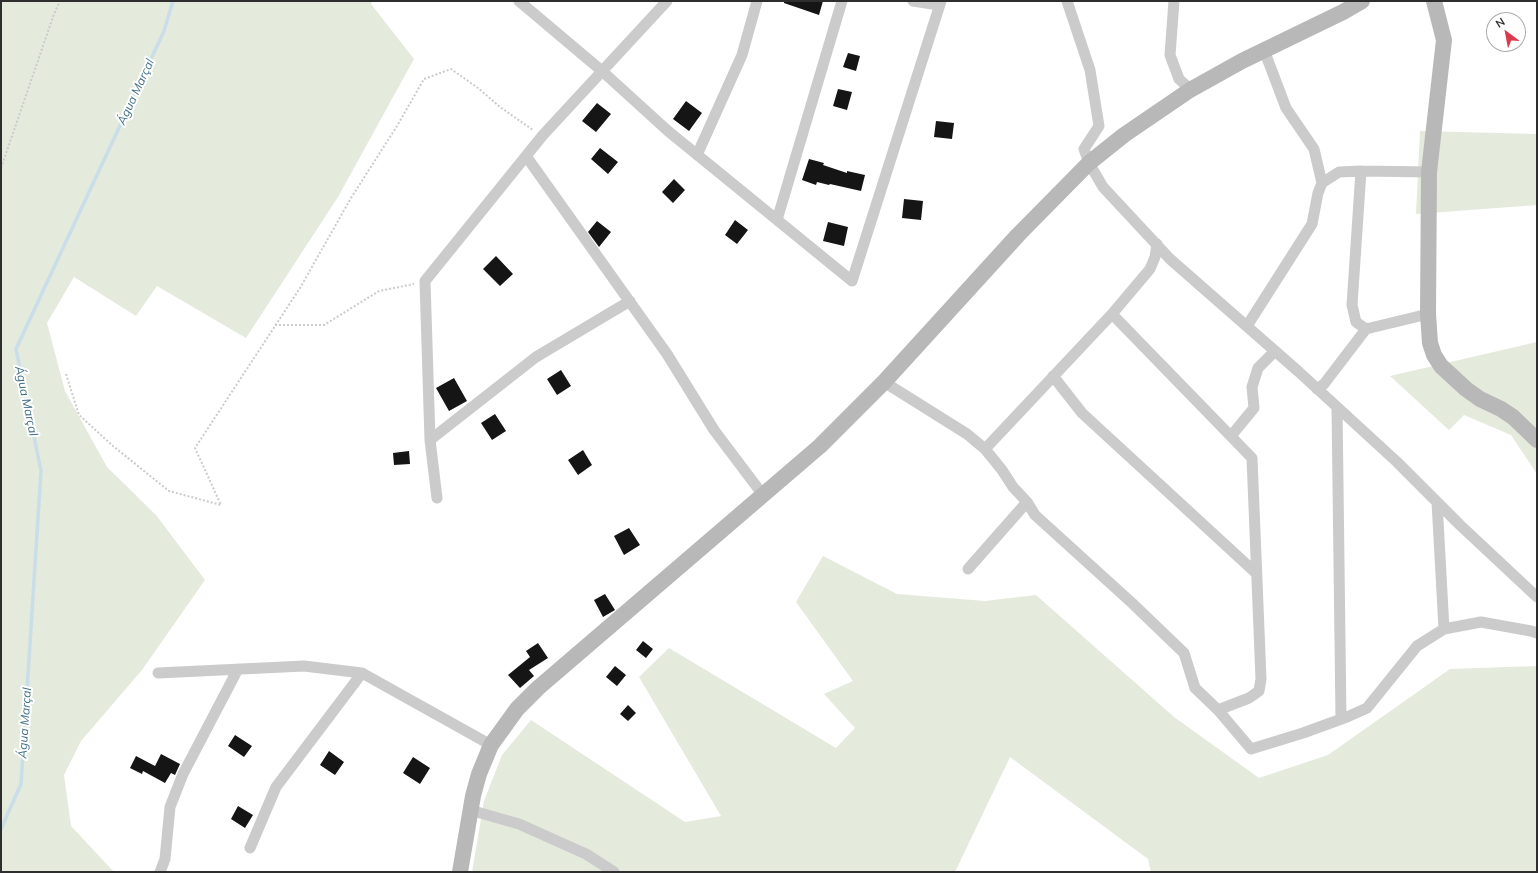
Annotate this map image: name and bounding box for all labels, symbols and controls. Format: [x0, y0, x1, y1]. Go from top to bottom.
north arrow [1486, 12, 1526, 52]
text: N [1493, 15, 1507, 31]
water label: Água Marçal [114, 57, 158, 127]
water label: Água Marçal [12, 365, 40, 437]
water label: Água Marçal [15, 687, 35, 759]

